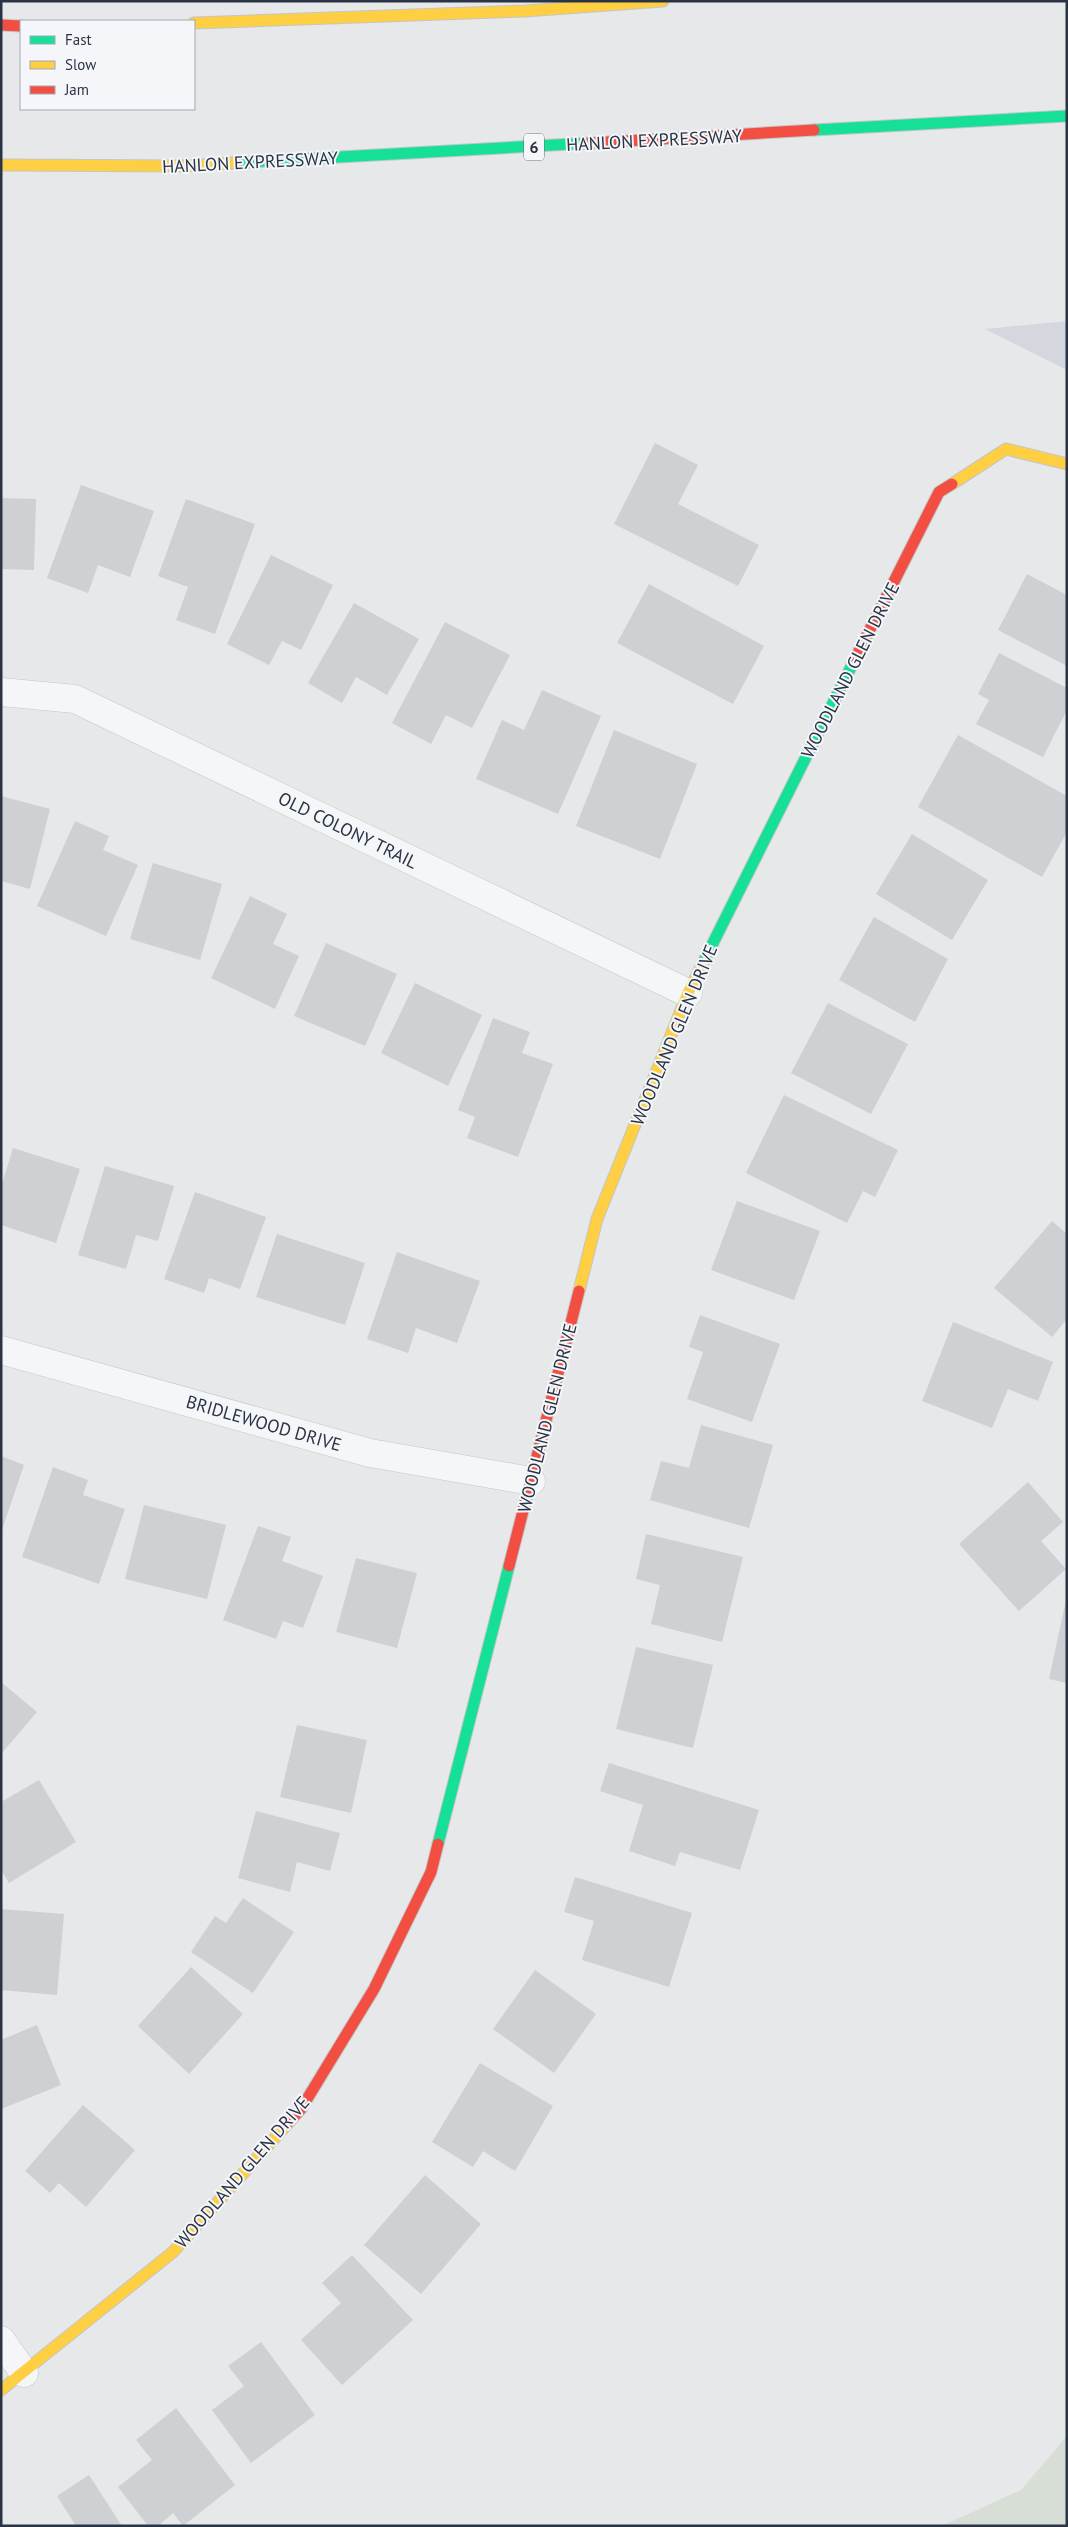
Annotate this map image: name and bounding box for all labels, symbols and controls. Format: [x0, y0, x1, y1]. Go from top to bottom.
legend [20, 20, 195, 110]
text: Fast [65, 30, 92, 49]
text: Slow [65, 55, 96, 74]
text: Jam [64, 80, 89, 99]
street label: HANLON EXPRESSWAY [565, 124, 743, 156]
road number: 6 [524, 134, 544, 160]
street label: HANLON EXPRESSWAY [161, 146, 339, 178]
street label: WOODLAND GLEN DRIVE [796, 578, 904, 762]
street label: OLD COLONY TRAIL [275, 786, 421, 874]
street label: WOODLAND GLEN DRIVE [626, 941, 722, 1129]
street label: WOODLAND GLEN DRIVE [512, 1321, 582, 1515]
street label: BRIDLEWOOD DRIVE [184, 1390, 344, 1456]
street label: WOODLAND GLEN DRIVE [170, 2091, 314, 2253]

